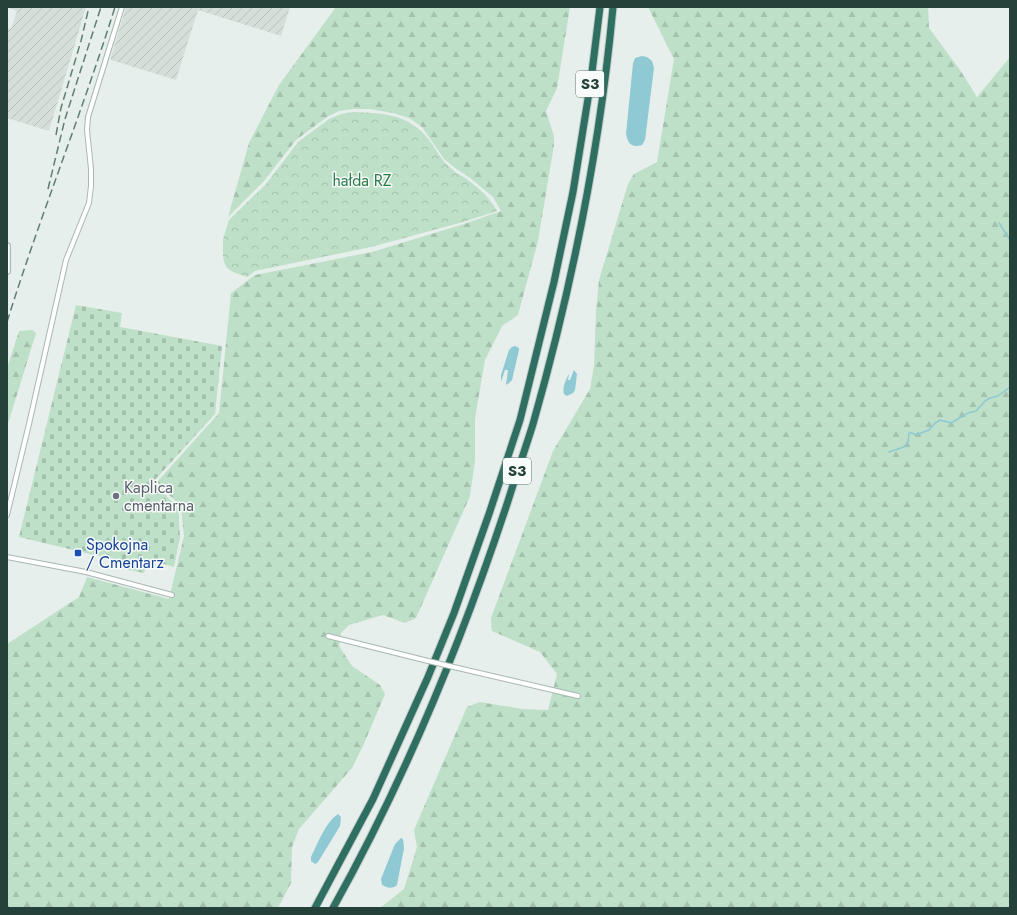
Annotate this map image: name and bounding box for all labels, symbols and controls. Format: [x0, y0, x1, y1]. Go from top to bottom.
road number: S3 [576, 71, 604, 97]
park label: hałda RZ [332, 169, 392, 192]
road number: S3 [503, 458, 531, 484]
place label: Kaplica cmentarna [124, 476, 194, 517]
marker: Kaplica cmentarna [111, 491, 121, 501]
place label: Spokojna / Cmentarz [86, 533, 165, 574]
marker: Spokojna / Cmentarz [73, 548, 83, 558]

